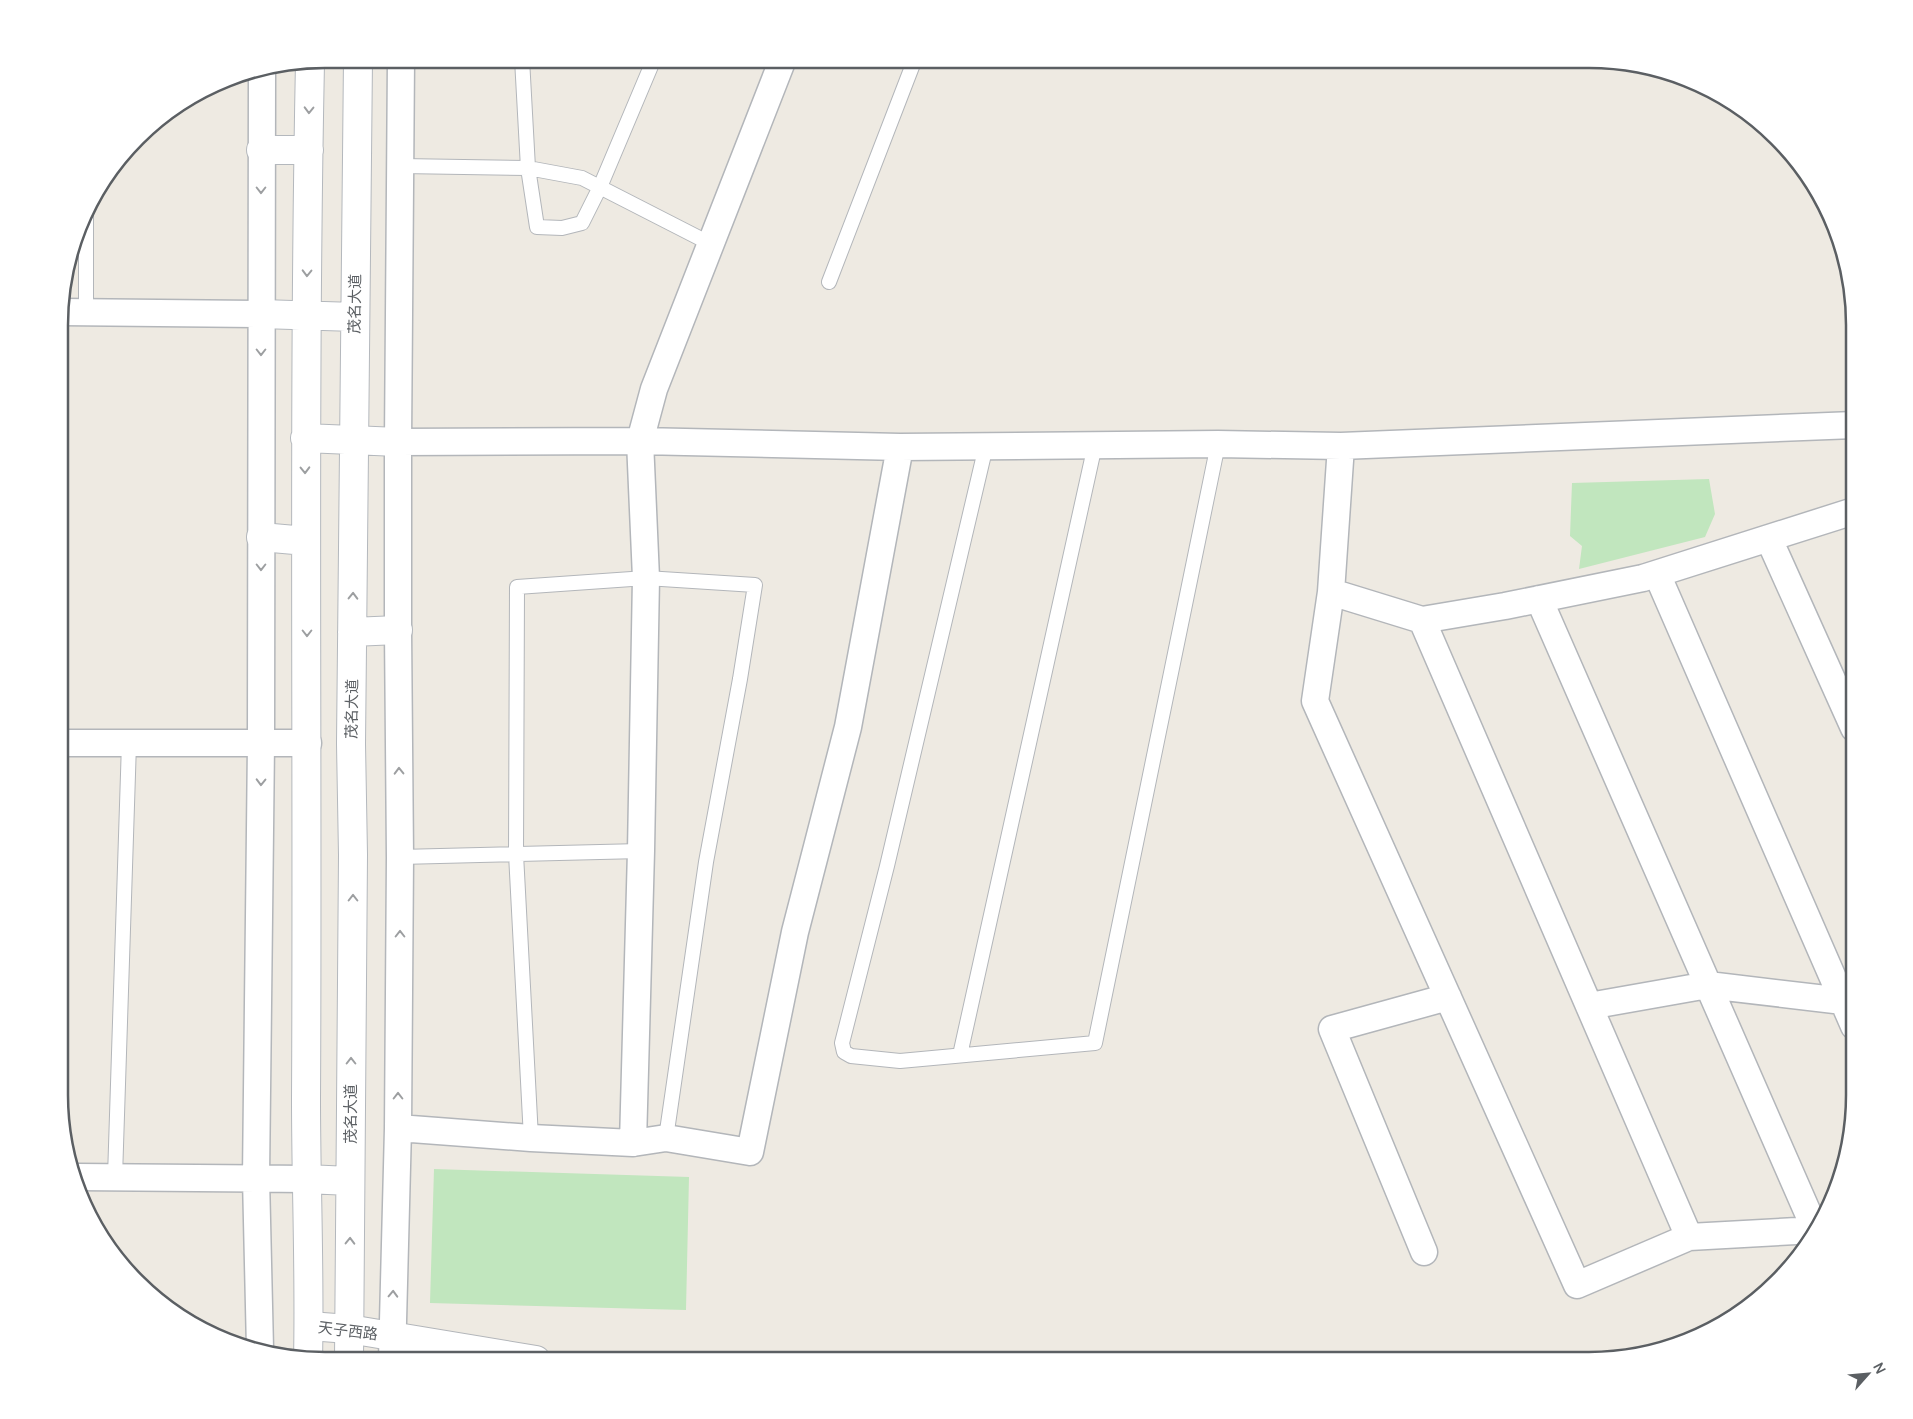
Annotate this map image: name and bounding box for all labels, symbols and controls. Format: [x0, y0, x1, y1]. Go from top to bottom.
one-way arrow [304, 107, 315, 115]
one-way arrow [256, 186, 266, 194]
one-way arrow [301, 269, 312, 277]
street label: 茂名大道 [343, 274, 366, 334]
one-way arrow [256, 349, 266, 357]
one-way arrow [300, 466, 310, 474]
one-way arrow [256, 564, 266, 572]
one-way arrow [348, 592, 358, 600]
one-way arrow [302, 629, 312, 637]
street label: 茂名大道 [340, 679, 363, 739]
one-way arrow [394, 767, 404, 774]
one-way arrow [255, 779, 266, 787]
one-way arrow [348, 894, 358, 902]
one-way arrow [395, 929, 405, 937]
one-way arrow [346, 1057, 357, 1065]
street label: 茂名大道 [340, 1084, 361, 1144]
one-way arrow [393, 1092, 404, 1100]
one-way arrow [345, 1237, 355, 1244]
one-way arrow [388, 1289, 399, 1297]
street label: 天子西路 [317, 1316, 379, 1345]
north arrow [1843, 1349, 1893, 1399]
text: N [1869, 1359, 1891, 1377]

